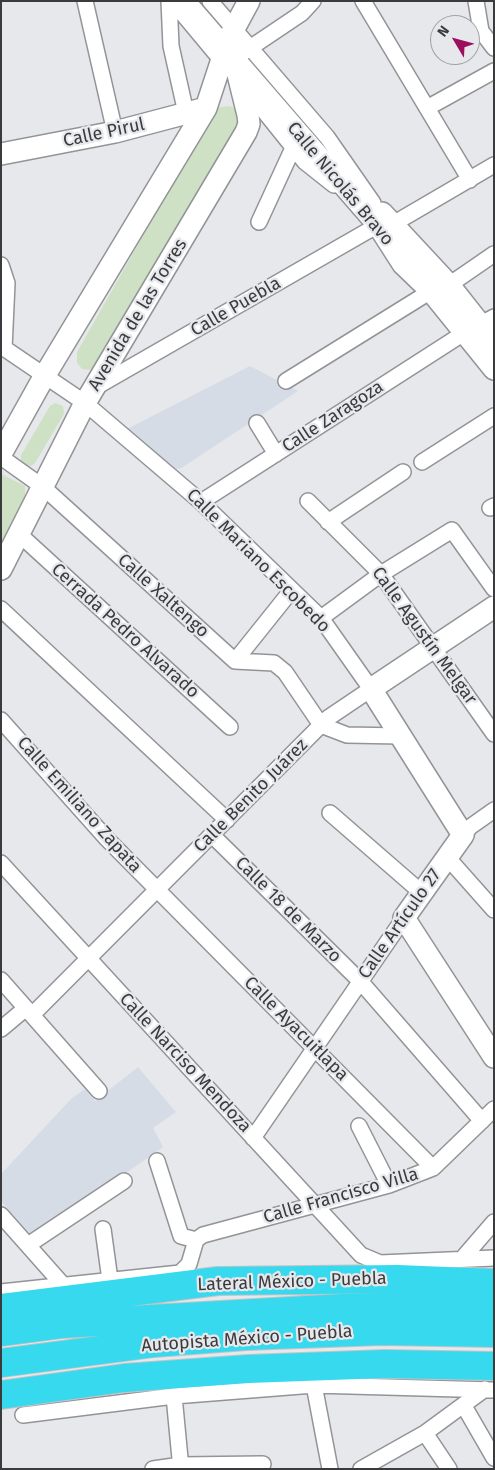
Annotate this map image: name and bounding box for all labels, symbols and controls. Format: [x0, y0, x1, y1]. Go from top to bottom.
north arrow [430, 15, 480, 65]
text: N [434, 22, 453, 40]
street label: Calle Pirul [61, 114, 147, 152]
street label: Calle Nicolás Bravo [282, 118, 398, 250]
street label: Avenida de las Torres [84, 235, 192, 395]
street label: Calle Puebla [187, 273, 285, 341]
street label: Calle Zaragoza [278, 376, 388, 458]
street label: Calle Mariano Escobedo [182, 485, 334, 637]
street label: Calle Xaltengo [113, 549, 213, 643]
street label: Cerrada Pedro Alvarado [47, 559, 203, 703]
street label: Calle Agustín Melgar [367, 563, 481, 709]
street label: Calle Emiliano Zapata [12, 732, 146, 878]
street label: Calle Benito Juárez [190, 735, 312, 857]
street label: Calle 18 de Marzo [230, 852, 346, 968]
street label: Calle Artículo 27 [354, 865, 446, 983]
street label: Calle Ayacuitlapa [239, 972, 353, 1086]
street label: Calle Narciso Mendoza [115, 989, 255, 1137]
street label: Calle Francisco Villa [261, 1164, 421, 1228]
street label: Lateral México - Puebla [197, 1268, 387, 1296]
street label: Autopista México - Puebla [141, 1321, 353, 1357]

